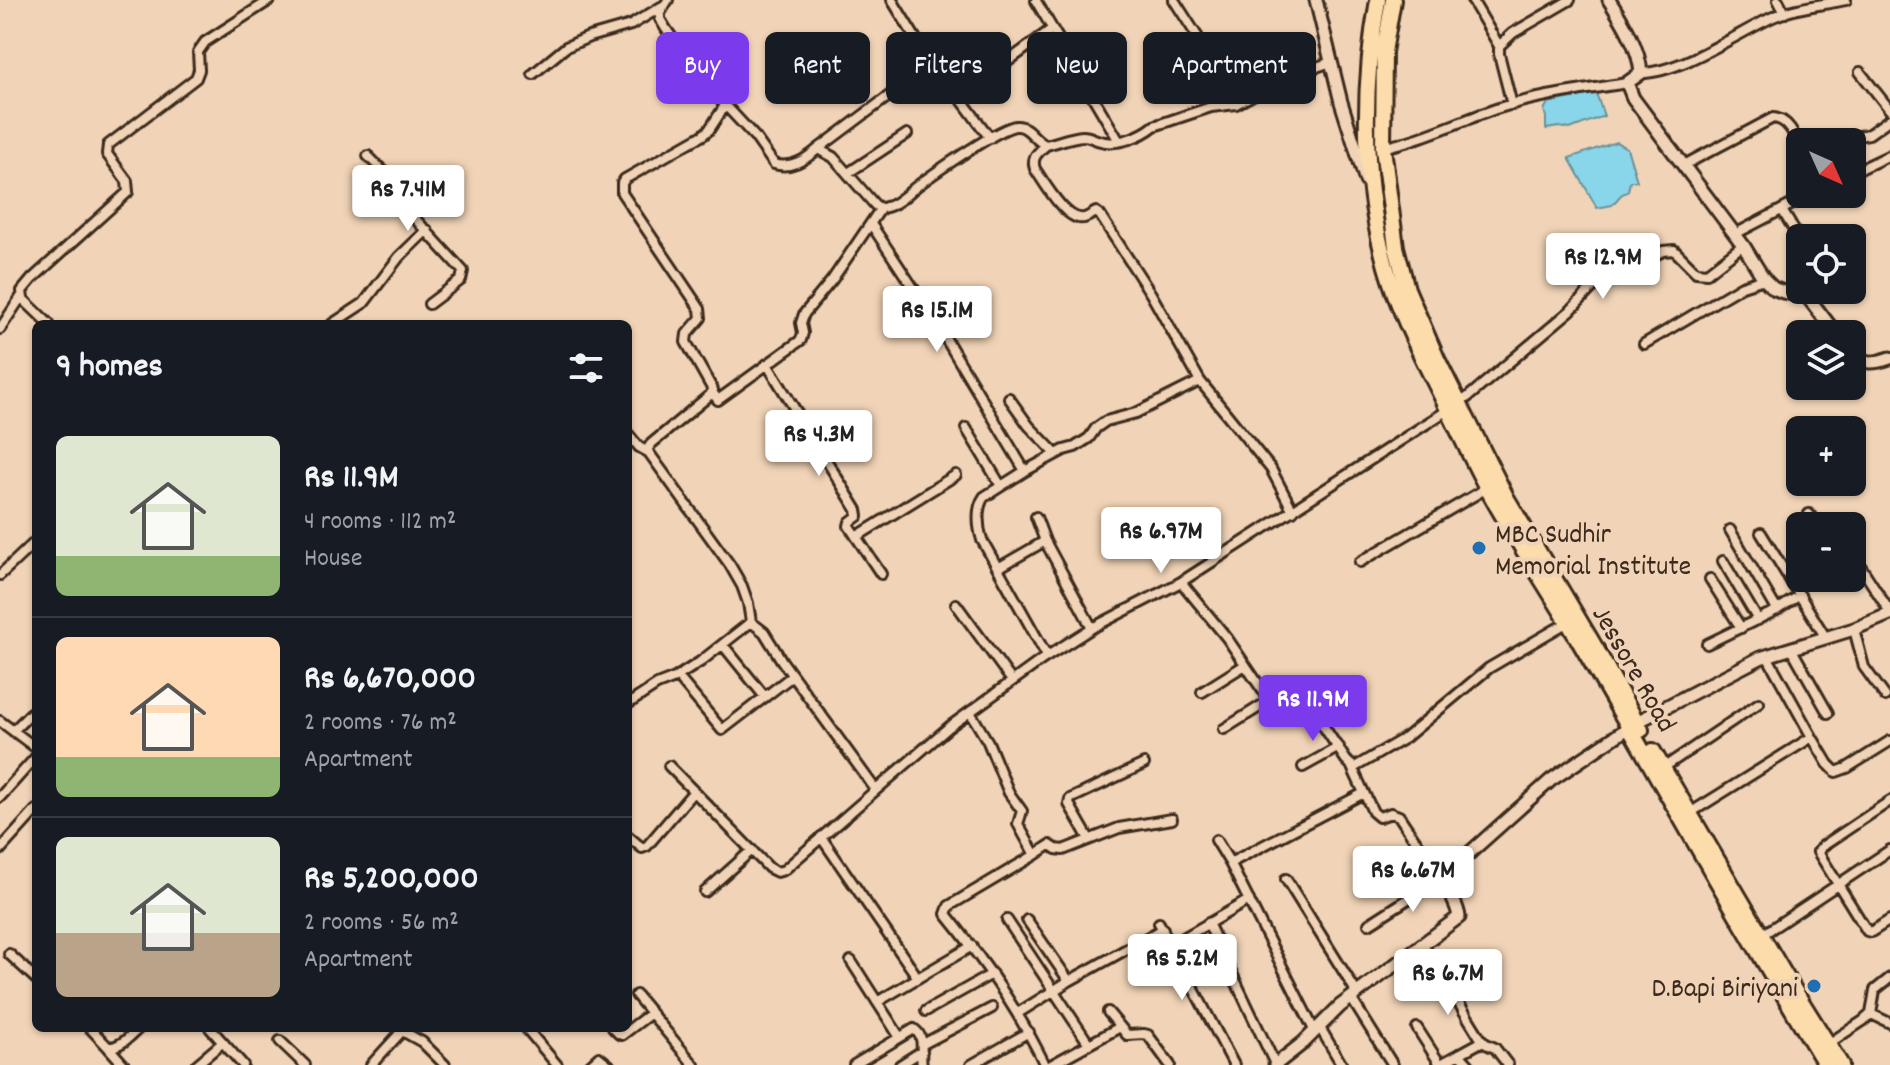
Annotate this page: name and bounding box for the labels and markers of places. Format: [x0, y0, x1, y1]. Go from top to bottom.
pin: Rs 7.41M [325, 165, 491, 233]
pin: Rs 12.9M [1520, 233, 1686, 301]
pin: Rs 15.1M [854, 286, 1020, 354]
pin: Rs 4.3M [745, 410, 893, 478]
pin: Rs 6.97M [1078, 507, 1244, 575]
place label: MBC Sudhir Memorial Institute [1495, 517, 1691, 589]
marker: MBC Sudhir Memorial Institute [1470, 539, 1488, 557]
pin: Rs 11.9M [1230, 675, 1396, 743]
pin: Rs 6.67M [1330, 846, 1496, 914]
pin: Rs 5.2M [1108, 934, 1256, 1002]
pin: Rs 6.7M [1374, 949, 1522, 1017]
place label: D.Bapi Biriyani [1652, 971, 1798, 1011]
marker: D.Bapi Biriyani [1805, 977, 1823, 995]

